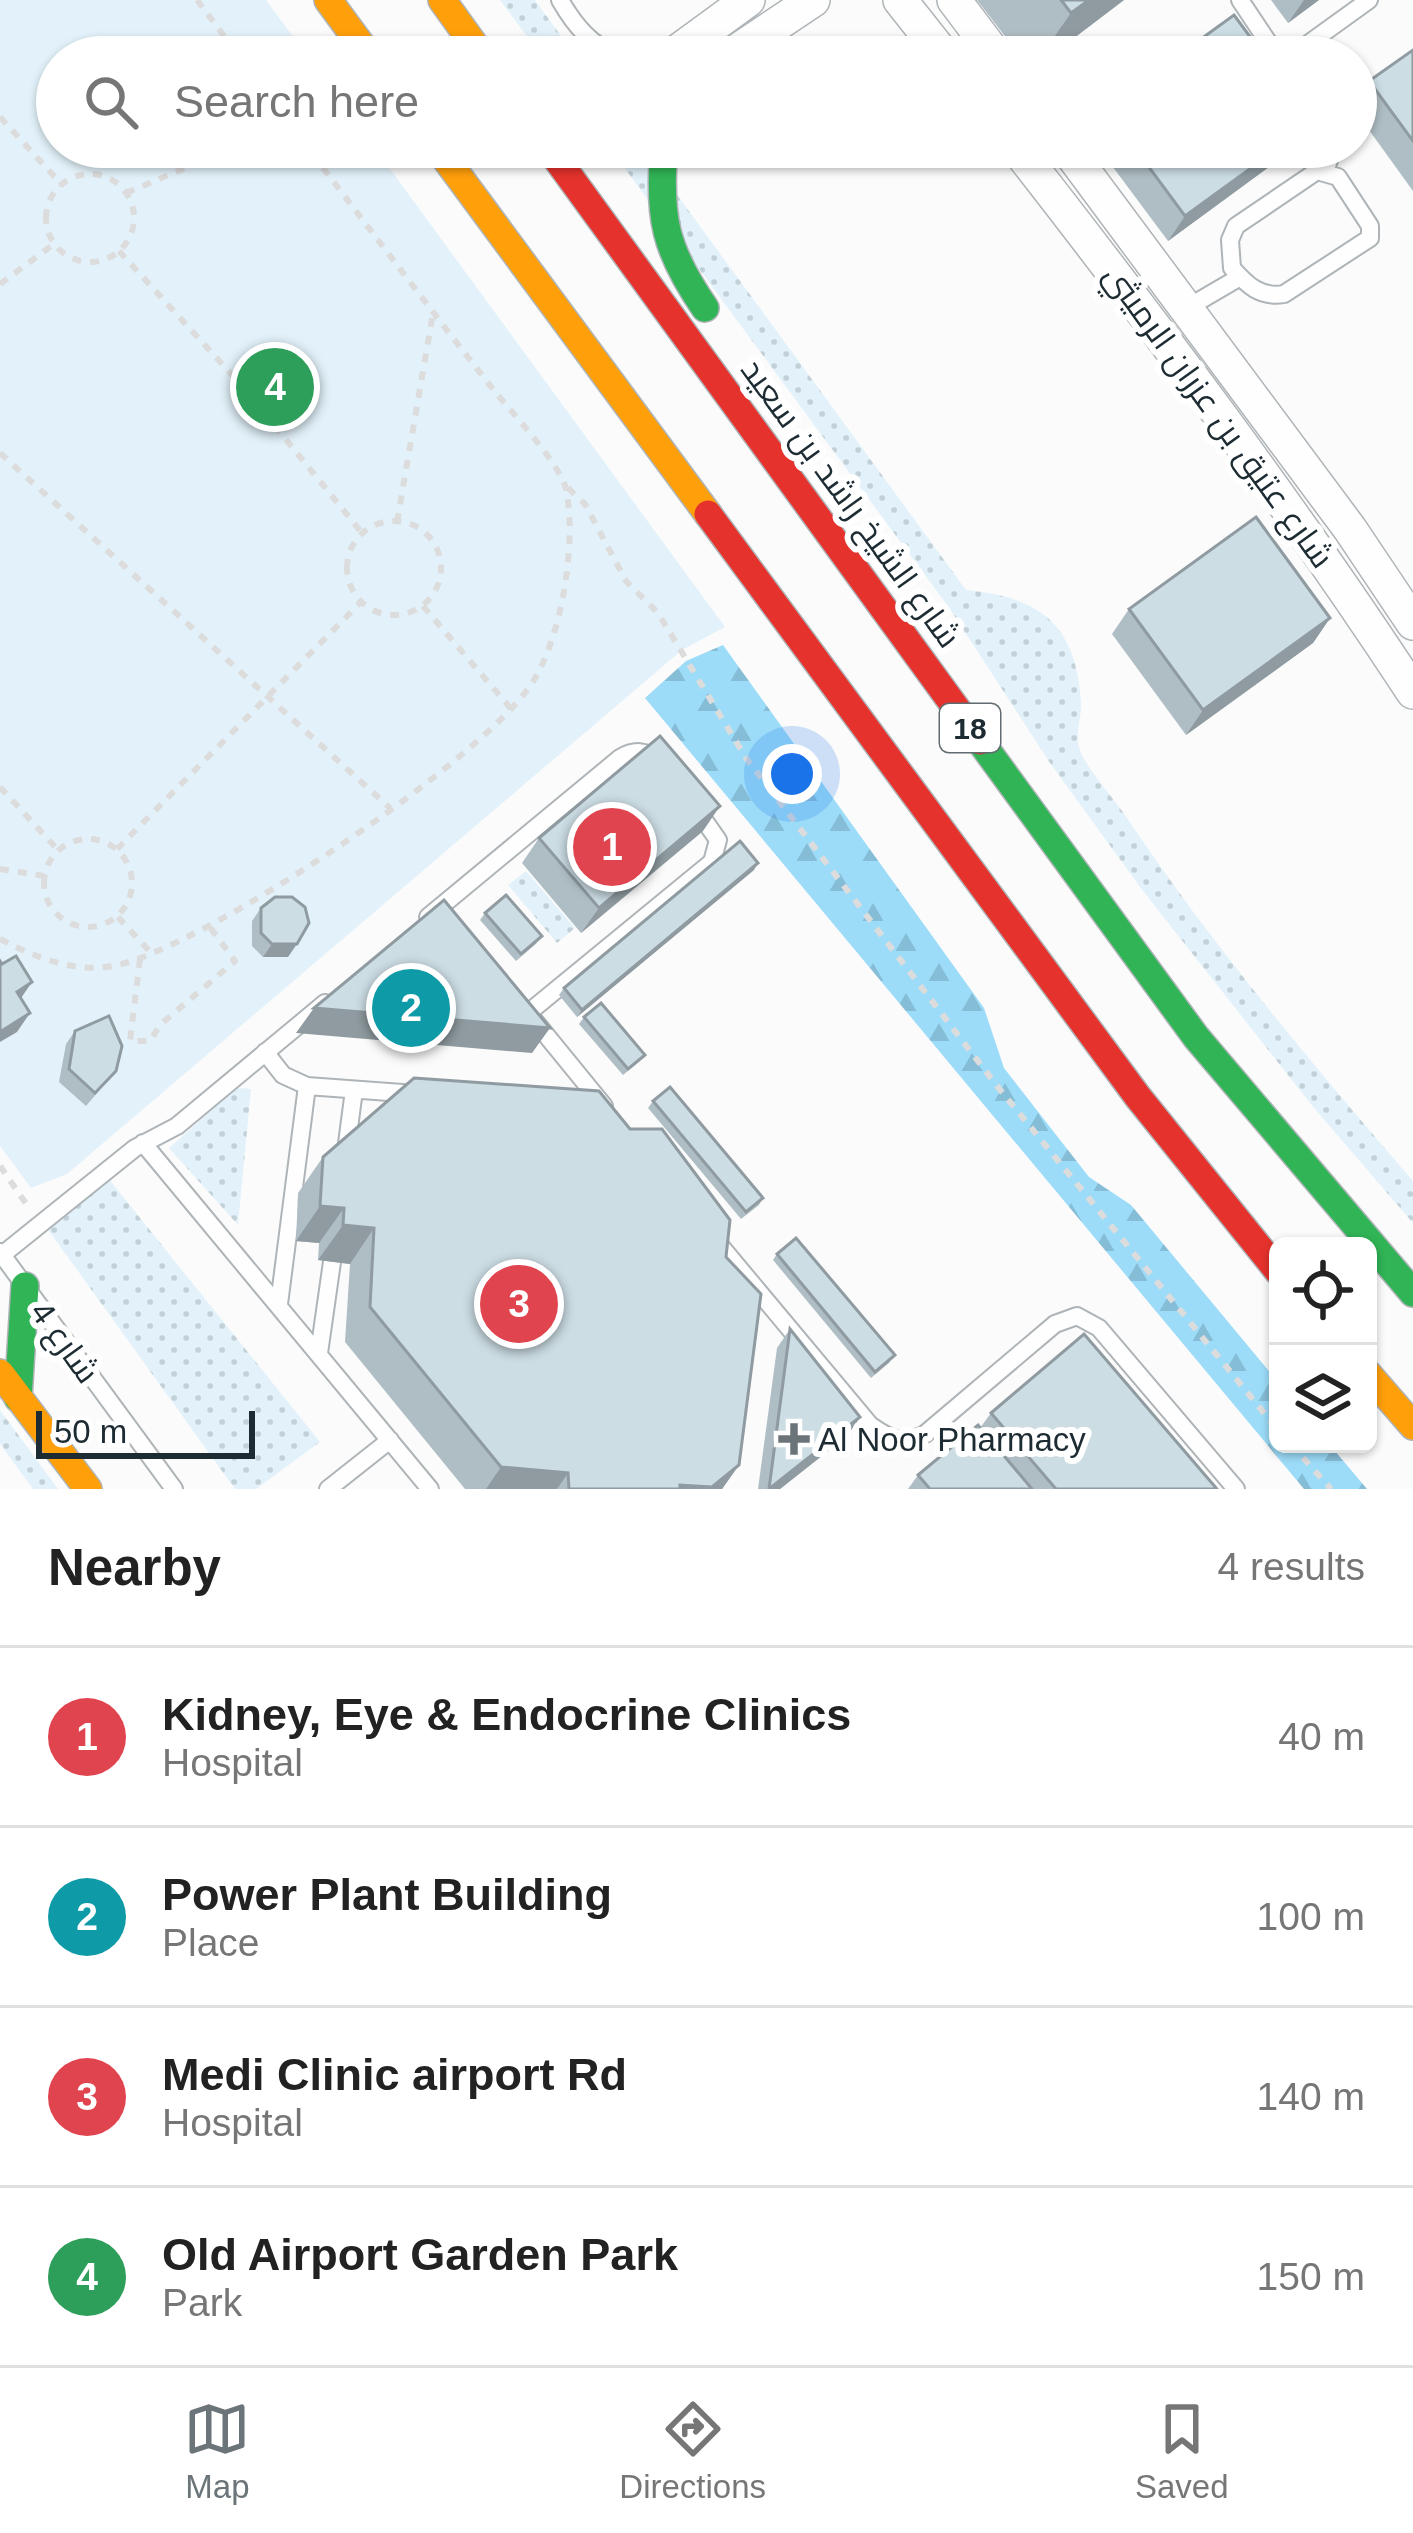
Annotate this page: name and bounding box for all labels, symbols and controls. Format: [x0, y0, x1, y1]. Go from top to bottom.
search box [36, 36, 1377, 168]
icon: search [78, 69, 144, 135]
text: Search here [174, 76, 419, 127]
street label: شارع عتيق بن عزران الرميثي [1091, 257, 1341, 579]
pin: 4 [236, 342, 314, 432]
street label: شارع الشيخ راشد بن سعيد [731, 352, 968, 657]
road number: 18 [940, 704, 1000, 752]
your location [762, 744, 822, 804]
pin: 1 [573, 802, 651, 892]
pin: 2 [372, 963, 450, 1053]
map controls [1269, 1237, 1377, 1453]
button: locate [1269, 1237, 1377, 1345]
pin: 3 [480, 1259, 558, 1349]
street label: شارع 4 [20, 1294, 107, 1392]
button: layers [1269, 1345, 1377, 1453]
scale bar [36, 1405, 255, 1458]
text: 50 m [54, 1413, 127, 1450]
place label: Al Noor Pharmacy [818, 1421, 1086, 1458]
marker: Al Noor Pharmacy [781, 1426, 807, 1452]
text: Nearby [48, 1539, 221, 1596]
text: 4 results [1218, 1545, 1365, 1588]
text: Kidney, Eye & Endocrine Clinics [162, 1689, 851, 1740]
text: 1 [76, 1715, 98, 1758]
text: 40 m [1278, 1715, 1365, 1758]
text: Hospital [162, 1741, 303, 1784]
text: Power Plant Building [162, 1869, 612, 1920]
text: 2 [76, 1895, 98, 1938]
text: 100 m [1257, 1895, 1365, 1938]
text: Place [162, 1921, 260, 1964]
text: Medi Clinic airport Rd [162, 2049, 627, 2100]
text: 3 [76, 2075, 98, 2118]
text: 140 m [1257, 2075, 1365, 2118]
text: Hospital [162, 2101, 303, 2144]
text: Old Airport Garden Park [162, 2229, 678, 2280]
text: 4 [76, 2255, 98, 2298]
text: 150 m [1257, 2255, 1365, 2298]
text: Park [162, 2281, 242, 2324]
tab: Map [184, 2396, 250, 2506]
tab: Directions [619, 2396, 766, 2506]
tab: Saved [1135, 2396, 1229, 2506]

